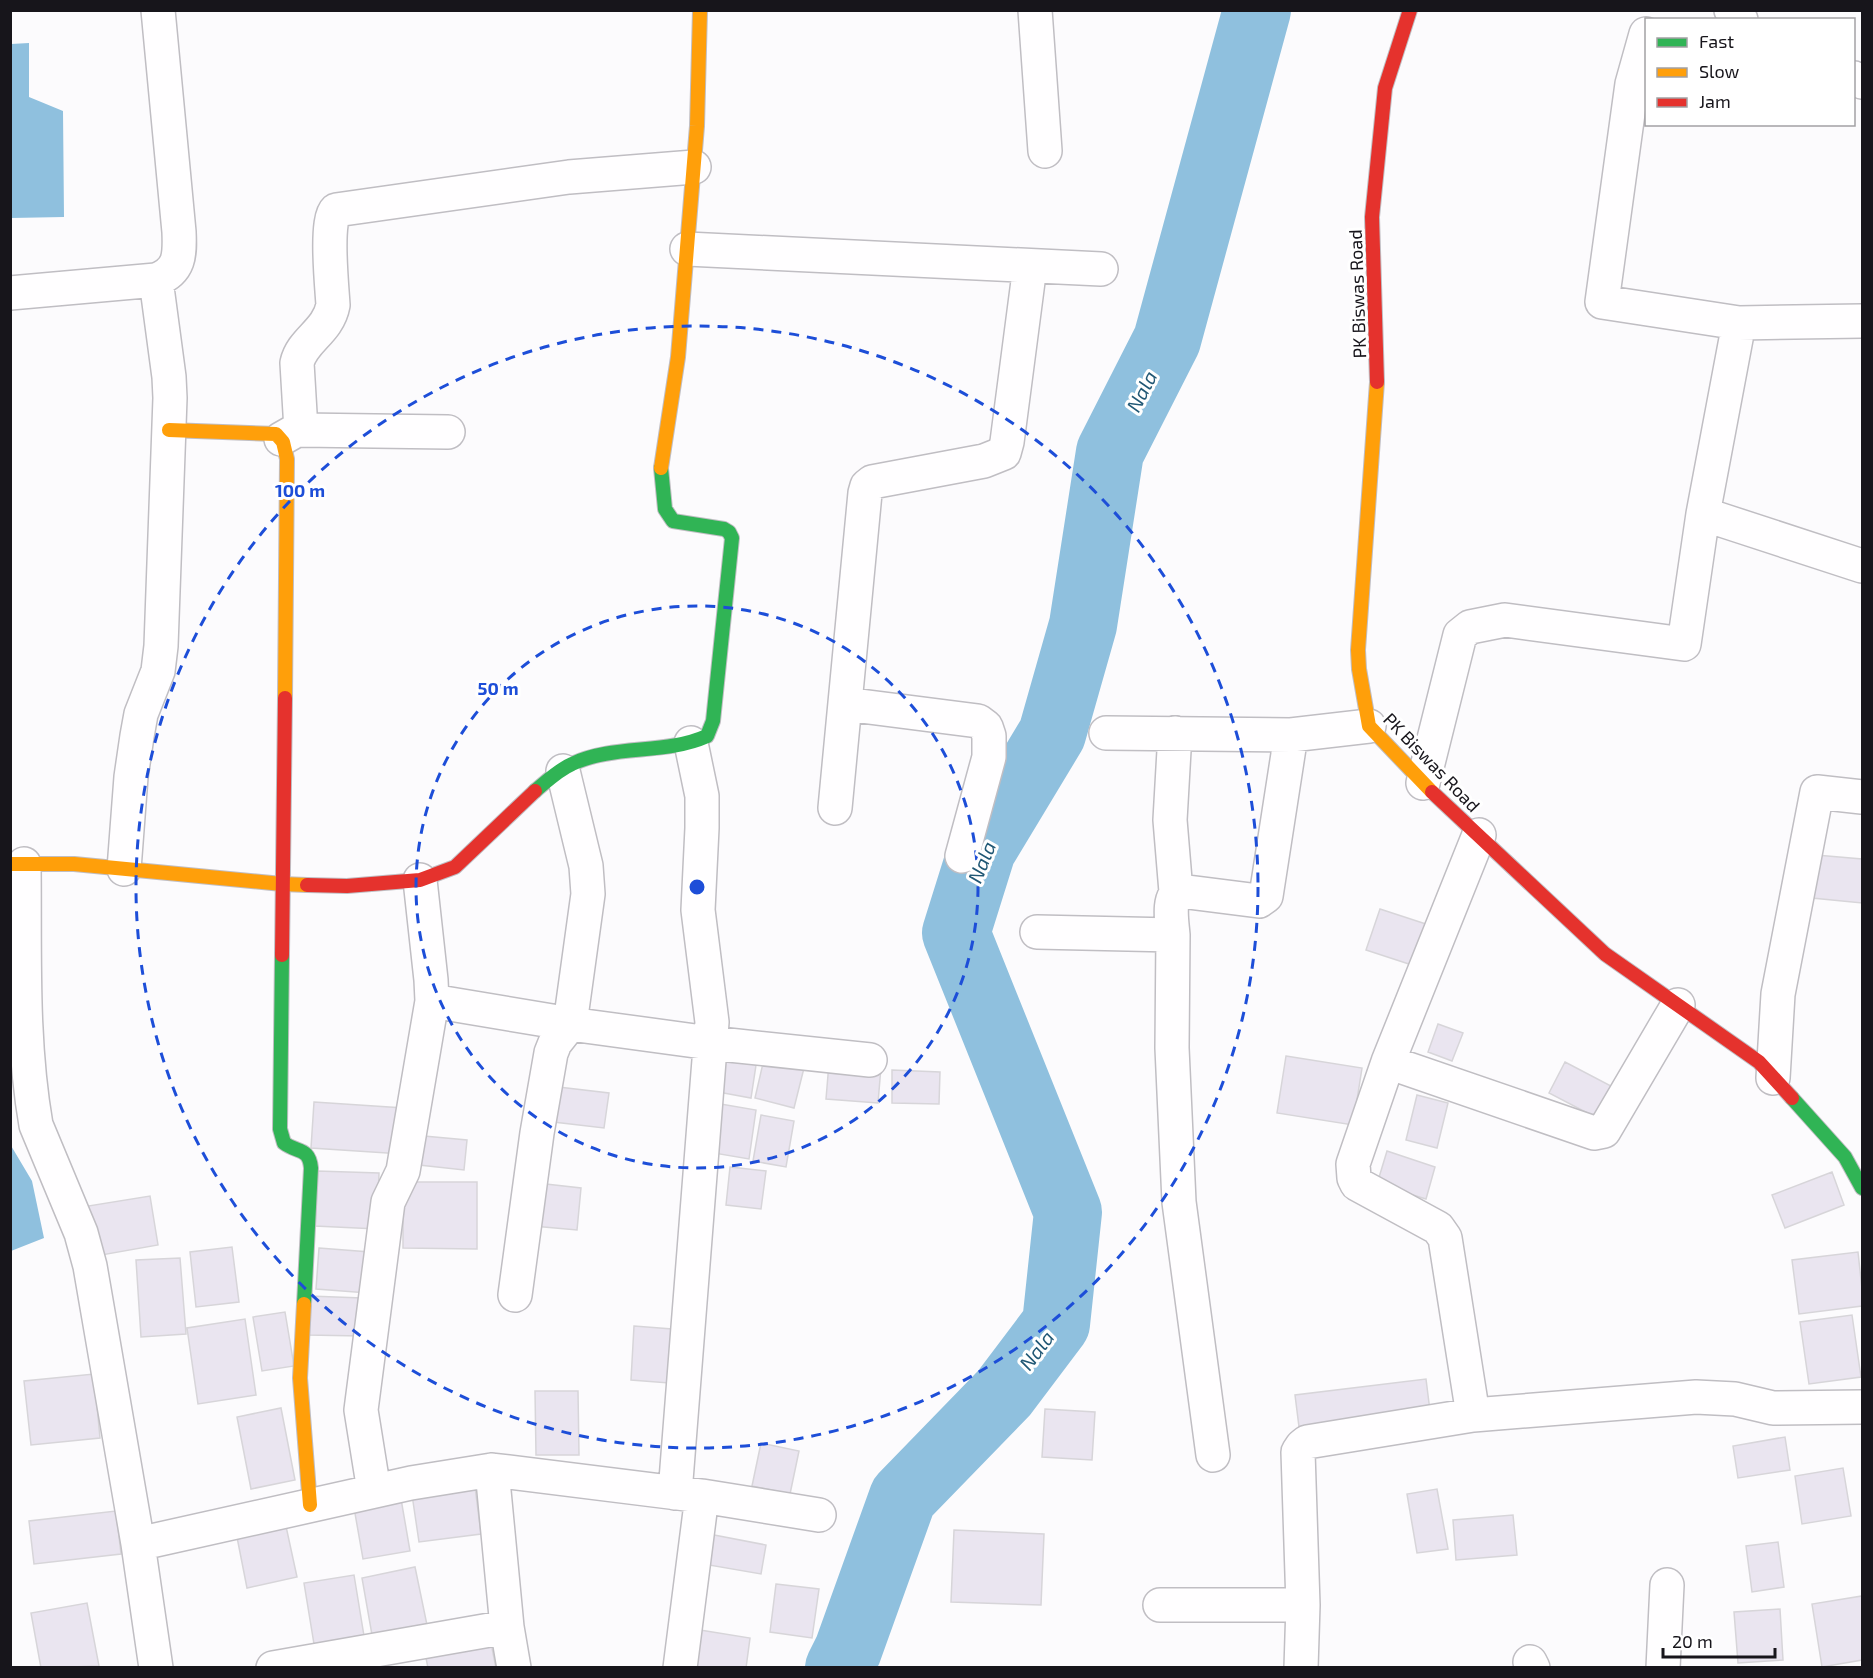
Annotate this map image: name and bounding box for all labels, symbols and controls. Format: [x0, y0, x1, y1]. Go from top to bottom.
legend [1645, 18, 1855, 126]
text: Fast [1699, 30, 1734, 52]
text: Slow [1699, 60, 1740, 82]
text: Jam [1699, 90, 1731, 112]
street label: PK Biswas Road [1344, 229, 1370, 359]
water label: Nala [1121, 366, 1161, 416]
text: 100 m [275, 479, 325, 501]
text: 50 m [477, 677, 519, 699]
street label: PK Biswas Road [1379, 708, 1485, 816]
water label: Nala [962, 838, 1000, 886]
centre of rings [687, 877, 707, 897]
water label: Nala [1014, 1326, 1058, 1374]
scale bar [1663, 1621, 1776, 1659]
text: 20 m [1672, 1630, 1713, 1652]

